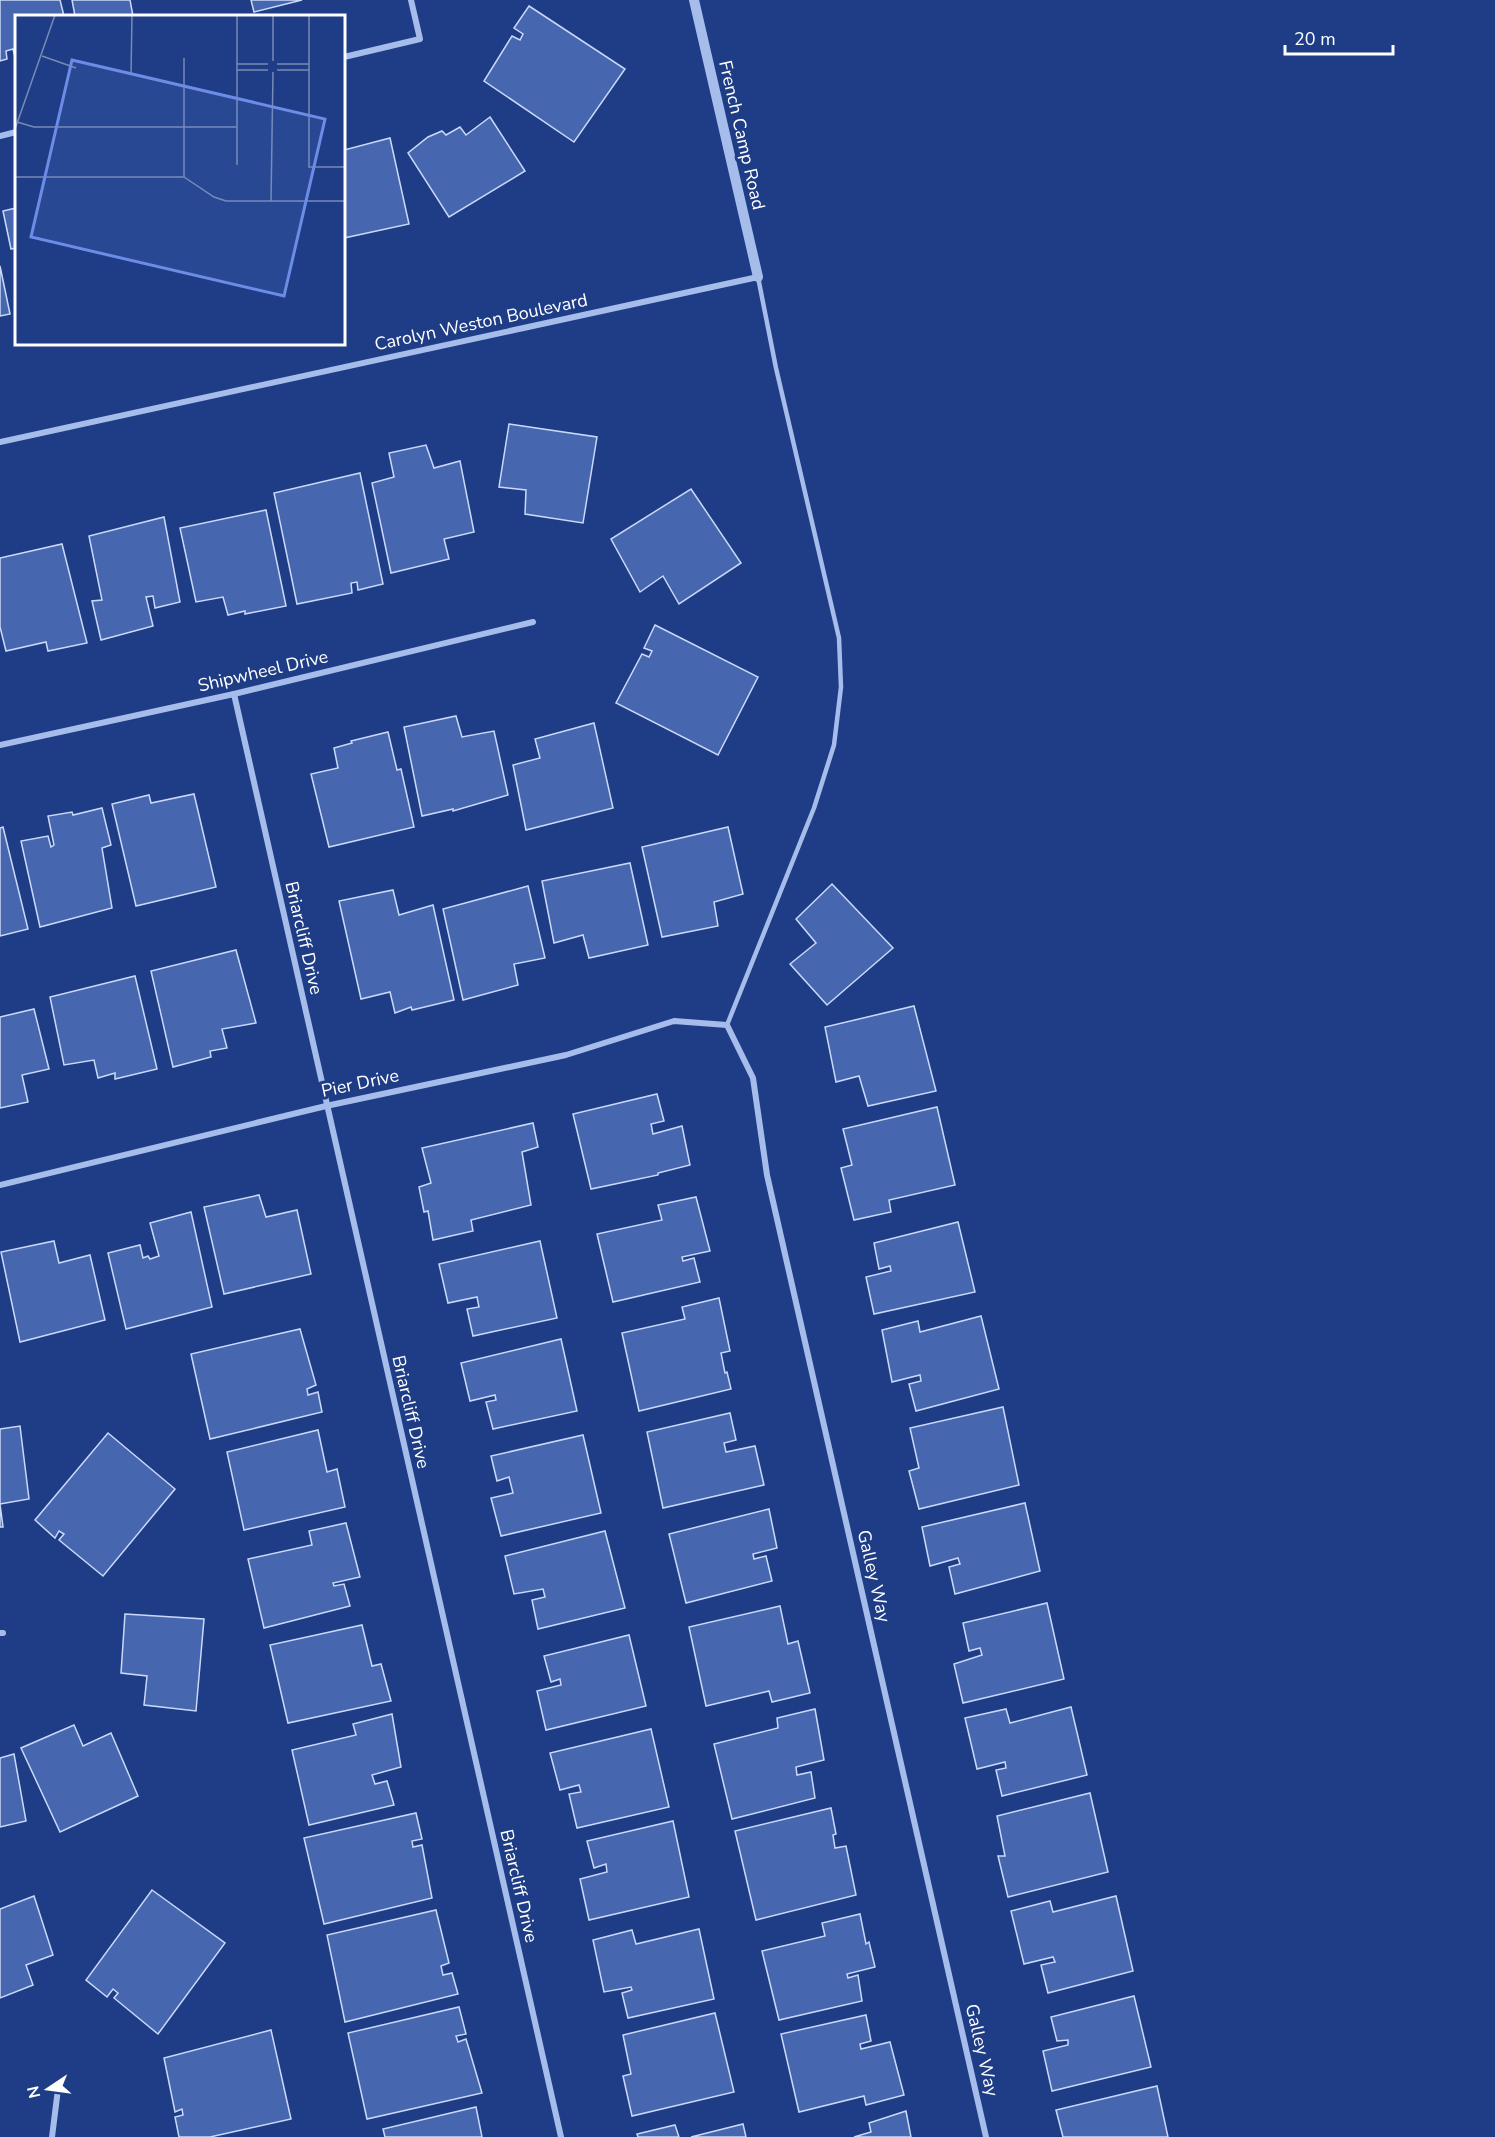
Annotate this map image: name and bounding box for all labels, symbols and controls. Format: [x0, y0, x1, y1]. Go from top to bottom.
inset map [15, 15, 345, 345]
scale bar [1285, 18, 1393, 56]
text: 20 m [1294, 27, 1336, 51]
street label: French Camp Road [713, 58, 771, 212]
street label: Carolyn Weston Boulevard [372, 288, 590, 356]
street label: Shipwheel Drive [196, 644, 330, 698]
street label: Briarcliff Drive [279, 879, 329, 997]
street label: Pier Drive [319, 1063, 401, 1103]
street label: Briarcliff Drive [386, 1353, 436, 1471]
street label: Galley Way [852, 1528, 896, 1625]
street label: Briarcliff Drive [494, 1827, 544, 1945]
street label: Galley Way [960, 2002, 1004, 2099]
north arrow [18, 2059, 78, 2119]
text: N [22, 2084, 46, 2100]

